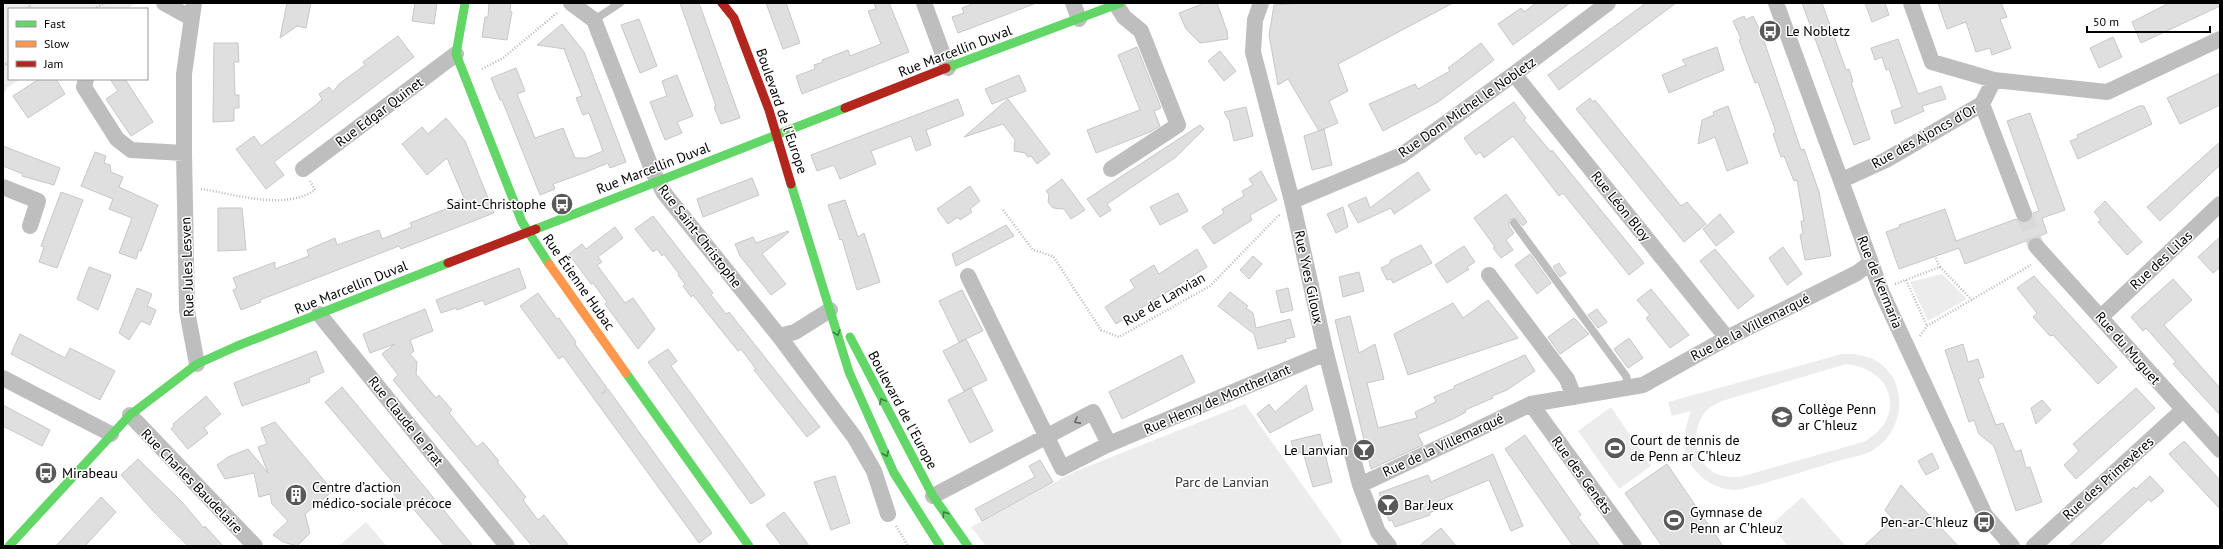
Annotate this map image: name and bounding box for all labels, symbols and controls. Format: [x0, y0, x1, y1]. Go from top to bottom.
legend [8, 8, 148, 80]
scale bar [2087, 8, 2210, 34]
text: 50 m [2093, 14, 2119, 29]
text: Fast [44, 16, 65, 31]
bus stop icon: Le Nobletz [1757, 18, 1783, 44]
street label: Rue Marcellin Duval [896, 21, 1014, 81]
place label: Le Nobletz [1786, 22, 1850, 40]
text: Slow [44, 36, 69, 51]
street label: Boulevard de l'Europe [752, 46, 812, 176]
street label: Rue Dom Michel le Nobletz [1395, 53, 1539, 161]
text: Jam [43, 56, 63, 71]
street label: Rue Edgar Quinet [332, 73, 427, 151]
street label: Rue des Ajoncs d'Or [1868, 99, 1980, 172]
street label: Rue Marcellin Duval [594, 138, 712, 198]
street label: Rue Léon Bloy [1587, 167, 1655, 245]
street label: Rue Saint-Christophe [654, 181, 746, 291]
bus stop icon: Saint-Christophe [549, 191, 575, 217]
place label: Saint-Christophe [446, 195, 546, 213]
street label: Rue Jules Lesven [176, 217, 198, 317]
street label: Rue des Lilas [2126, 226, 2196, 293]
street label: Rue Yves Giloux [1290, 229, 1328, 325]
street label: Rue Étienne Hubac [539, 230, 619, 334]
street label: Rue de Kermaria [1853, 233, 1907, 331]
street label: Rue Marcellin Duval [292, 256, 410, 318]
street label: Rue de Lanvian [1120, 268, 1208, 330]
street label: Rue de la Villemarqué [1687, 289, 1813, 365]
street label: Rue du Muguet [2091, 308, 2165, 388]
one-way arrow [832, 330, 841, 337]
street label: Boulevard de l'Europe [864, 348, 942, 472]
street label: Rue Henry de Montherlant [1141, 360, 1293, 438]
street label: Rue Claude le Prat [364, 372, 448, 470]
one-way arrow [879, 398, 887, 405]
place label: Collège Penn ar C'hleuz [1798, 400, 1876, 434]
school or university icon: Collège Penn ar C'hleuz [1769, 404, 1795, 430]
street label: Rue de la Villemarqué [1380, 409, 1506, 481]
one-way arrow [1074, 416, 1082, 423]
street label: Rue Charles Baudelaire [137, 425, 247, 537]
place label: Court de tennis de de Penn ar C'hleuz [1630, 431, 1741, 465]
street label: Rue des Primevères [2059, 432, 2157, 524]
street label: Rue des Genêts [1548, 433, 1616, 518]
sports icon: Court de tennis de de Penn ar C'hleuz [1602, 435, 1628, 461]
bar icon: Le Lanvian [1351, 437, 1377, 463]
place label: Le Lanvian [1284, 441, 1348, 459]
one-way arrow [881, 450, 889, 457]
bus stop icon: Mirabeau [33, 460, 59, 486]
place label: Mirabeau [62, 464, 118, 482]
park label: Parc de Lanvian [1175, 473, 1269, 491]
place label: Centre d’action médico-sociale précoce [312, 478, 452, 512]
building icon: Centre d’action médico-sociale précoce [283, 482, 309, 508]
bar icon: Bar Jeux [1375, 492, 1401, 518]
place label: Bar Jeux [1404, 496, 1454, 514]
place label: Gymnase de Penn ar C'hleuz [1690, 503, 1783, 537]
sports icon: Gymnase de Penn ar C'hleuz [1661, 507, 1687, 533]
bus stop icon: Pen-ar-C'hleuz [1971, 509, 1997, 535]
one-way arrow [942, 511, 950, 518]
place label: Pen-ar-C'hleuz [1880, 513, 1968, 531]

